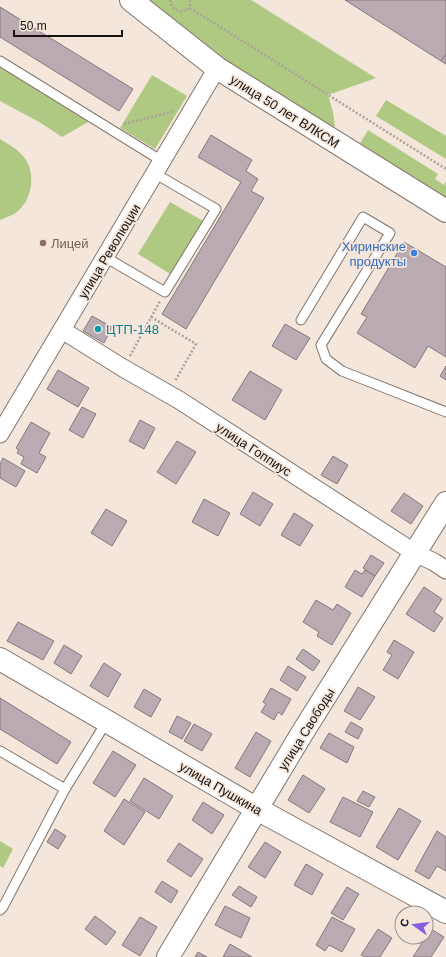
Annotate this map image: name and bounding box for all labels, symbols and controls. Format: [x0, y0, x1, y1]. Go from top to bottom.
scale bar [14, 12, 122, 38]
text: 50 m [20, 19, 47, 33]
street label: улица 50 лет ВЛКСМ [227, 72, 342, 151]
street label: улица Революции [75, 201, 144, 301]
place label: Лицей [51, 236, 89, 251]
marker: Лицей [38, 238, 48, 248]
place label: Хиринские продукты [342, 239, 406, 269]
marker: Хиринские продукты [409, 248, 419, 258]
place label: ЦТП-148 [106, 322, 159, 337]
marker: ЦТП-148 [93, 324, 103, 334]
street label: улица Гоппиус [213, 419, 295, 480]
street label: улица Свободы [275, 685, 338, 773]
street label: улица Пушкина [177, 759, 265, 819]
north arrow [394, 905, 434, 945]
text: С [398, 917, 411, 928]

